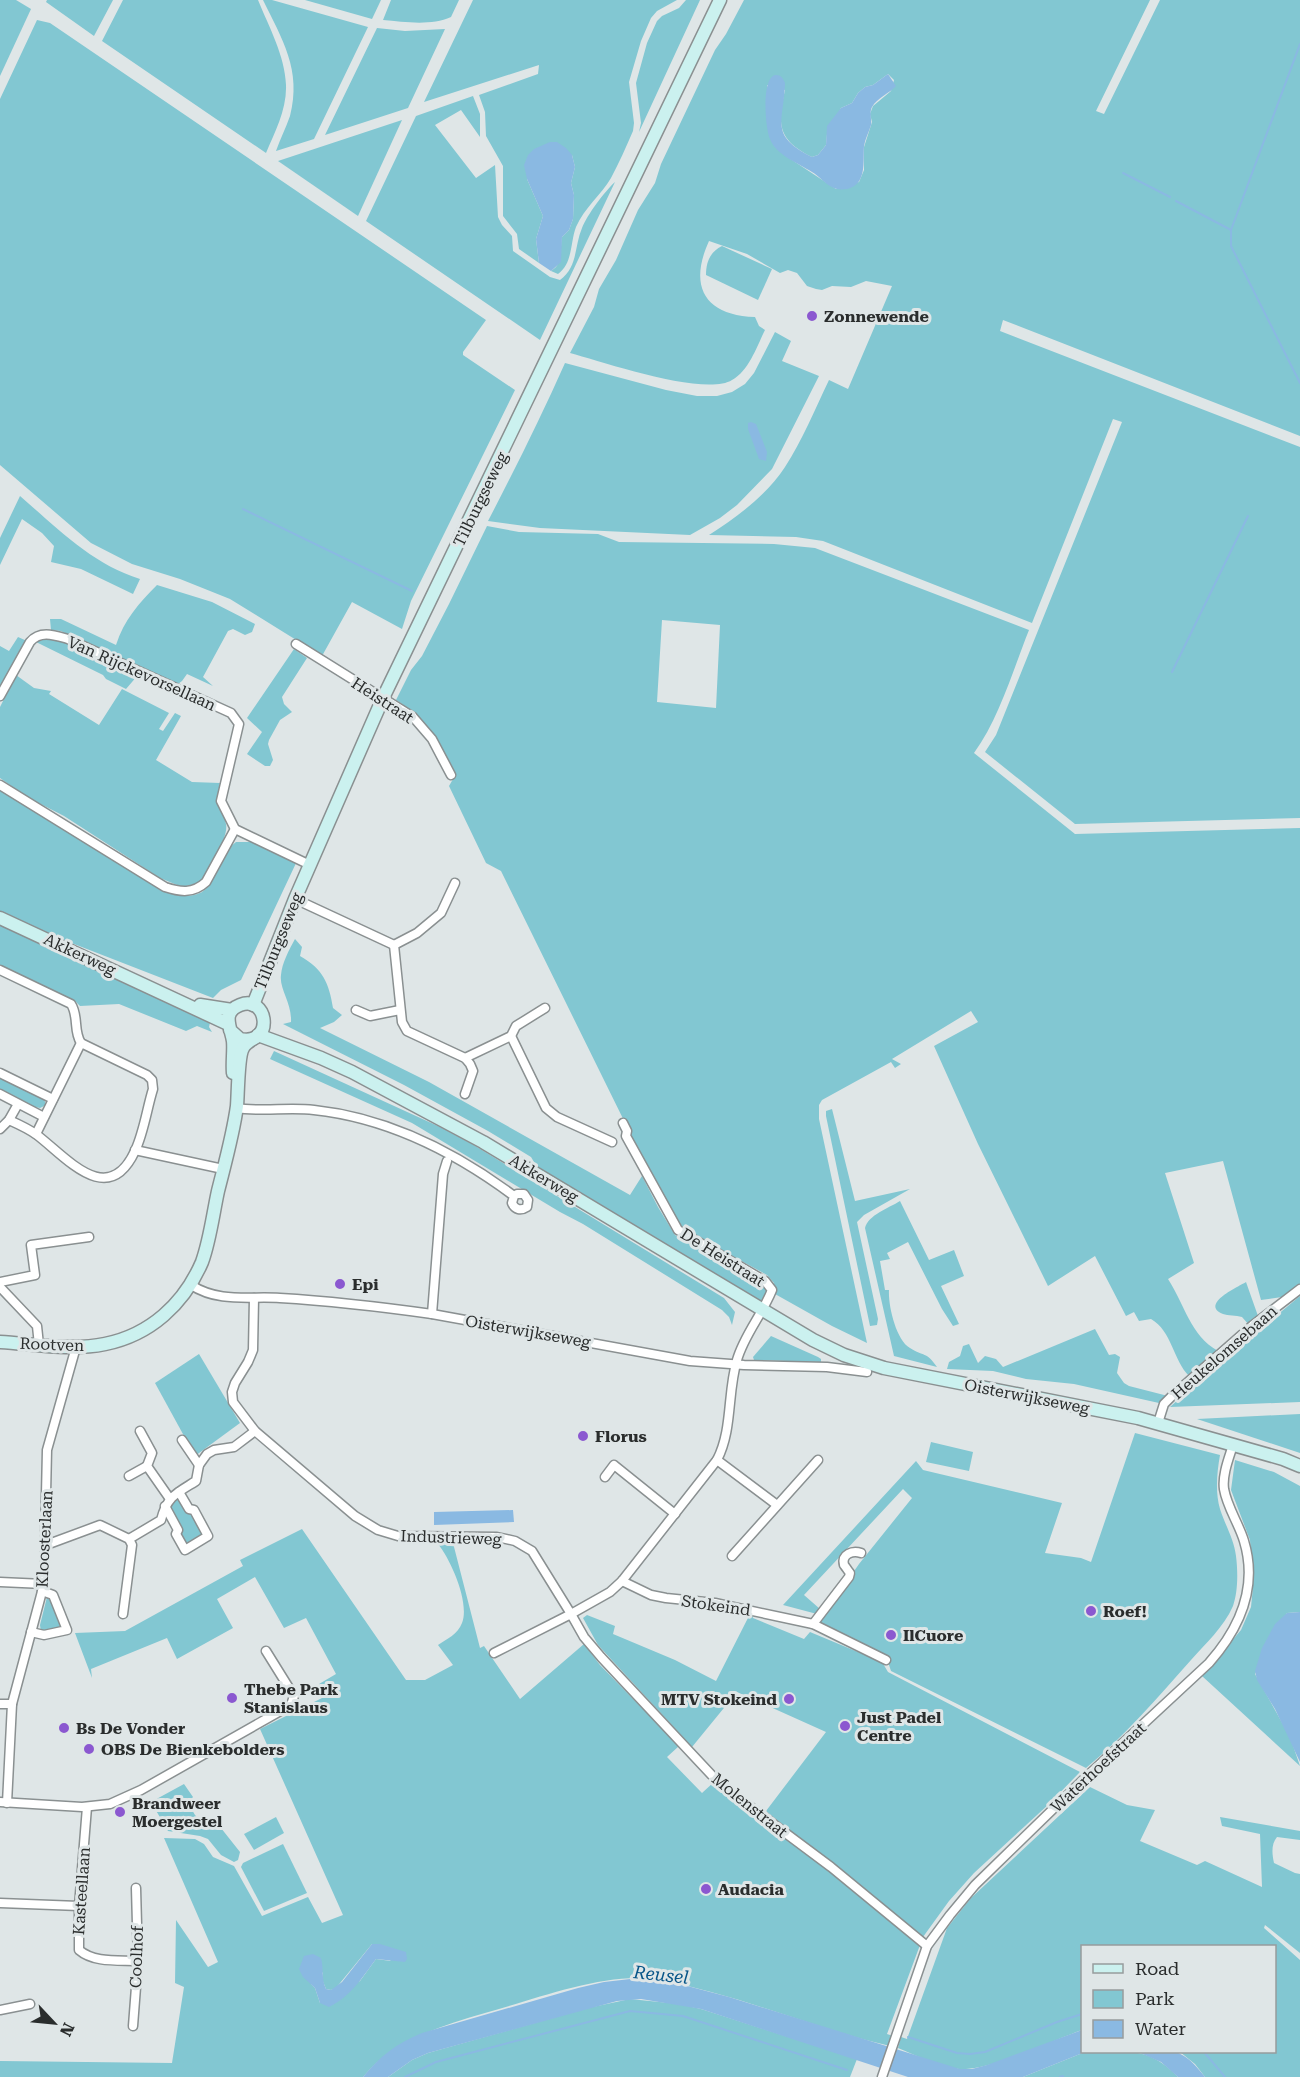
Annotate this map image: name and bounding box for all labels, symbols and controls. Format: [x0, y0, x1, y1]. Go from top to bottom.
place label: Zonnewende [824, 307, 929, 326]
marker: Zonnewende [805, 309, 819, 323]
street label: Tilburgseweg [449, 448, 512, 550]
street label: Van Rijckevorsellaan [65, 632, 219, 715]
street label: Heistraat [348, 673, 417, 727]
street label: Tilburgseweg [250, 889, 307, 993]
street label: Akkerweg [41, 930, 120, 980]
street label: Akkerweg [506, 1150, 583, 1207]
street label: De Heistraat [677, 1224, 768, 1291]
place label: Epi [352, 1275, 379, 1294]
marker: Epi [333, 1277, 347, 1291]
street label: Heukelomsebaan [1168, 1301, 1281, 1403]
street label: Oisterwijkseweg [464, 1311, 593, 1352]
street label: Rootven [19, 1334, 85, 1355]
street label: Oisterwijkseweg [963, 1375, 1092, 1418]
place label: Florus [595, 1427, 647, 1446]
marker: Florus [576, 1429, 590, 1443]
street label: Kloosterlaan [32, 1490, 57, 1588]
street label: Industrieweg [400, 1526, 503, 1549]
street label: Stokeind [680, 1591, 752, 1620]
place label: Roef! [1103, 1602, 1147, 1621]
marker: Roef! [1084, 1604, 1098, 1618]
place label: IlCuore [903, 1626, 963, 1645]
marker: IlCuore [884, 1628, 898, 1642]
place label: Thebe Park Stanislaus [244, 1680, 338, 1717]
place label: MTV Stokeind [661, 1690, 777, 1709]
marker: Thebe Park Stanislaus [225, 1691, 239, 1705]
marker: MTV Stokeind [782, 1692, 796, 1706]
place label: Just Padel Centre [857, 1708, 942, 1745]
street label: Waterhoefstraat [1047, 1718, 1150, 1816]
place label: Bs De Vonder [76, 1719, 185, 1738]
marker: Just Padel Centre [838, 1719, 852, 1733]
marker: Bs De Vonder [57, 1721, 71, 1735]
place label: OBS De Bienkebolders [101, 1740, 284, 1759]
marker: OBS De Bienkebolders [82, 1742, 96, 1756]
street label: Molenstraat [708, 1769, 791, 1842]
place label: Brandweer Moergestel [132, 1794, 223, 1831]
marker: Brandweer Moergestel [113, 1805, 127, 1819]
street label: Kasteellaan [69, 1846, 94, 1936]
place label: Audacia [718, 1880, 784, 1899]
marker: Audacia [699, 1882, 713, 1896]
street label: Coolhof [126, 1925, 147, 1988]
legend [1081, 1945, 1276, 2053]
text: Road [1135, 1958, 1180, 1979]
water label: Reusel [632, 1961, 690, 1988]
text: Park [1135, 1988, 1175, 2009]
north arrow [24, 1993, 84, 2053]
text: Water [1135, 2018, 1186, 2039]
text: N [56, 2020, 78, 2039]

